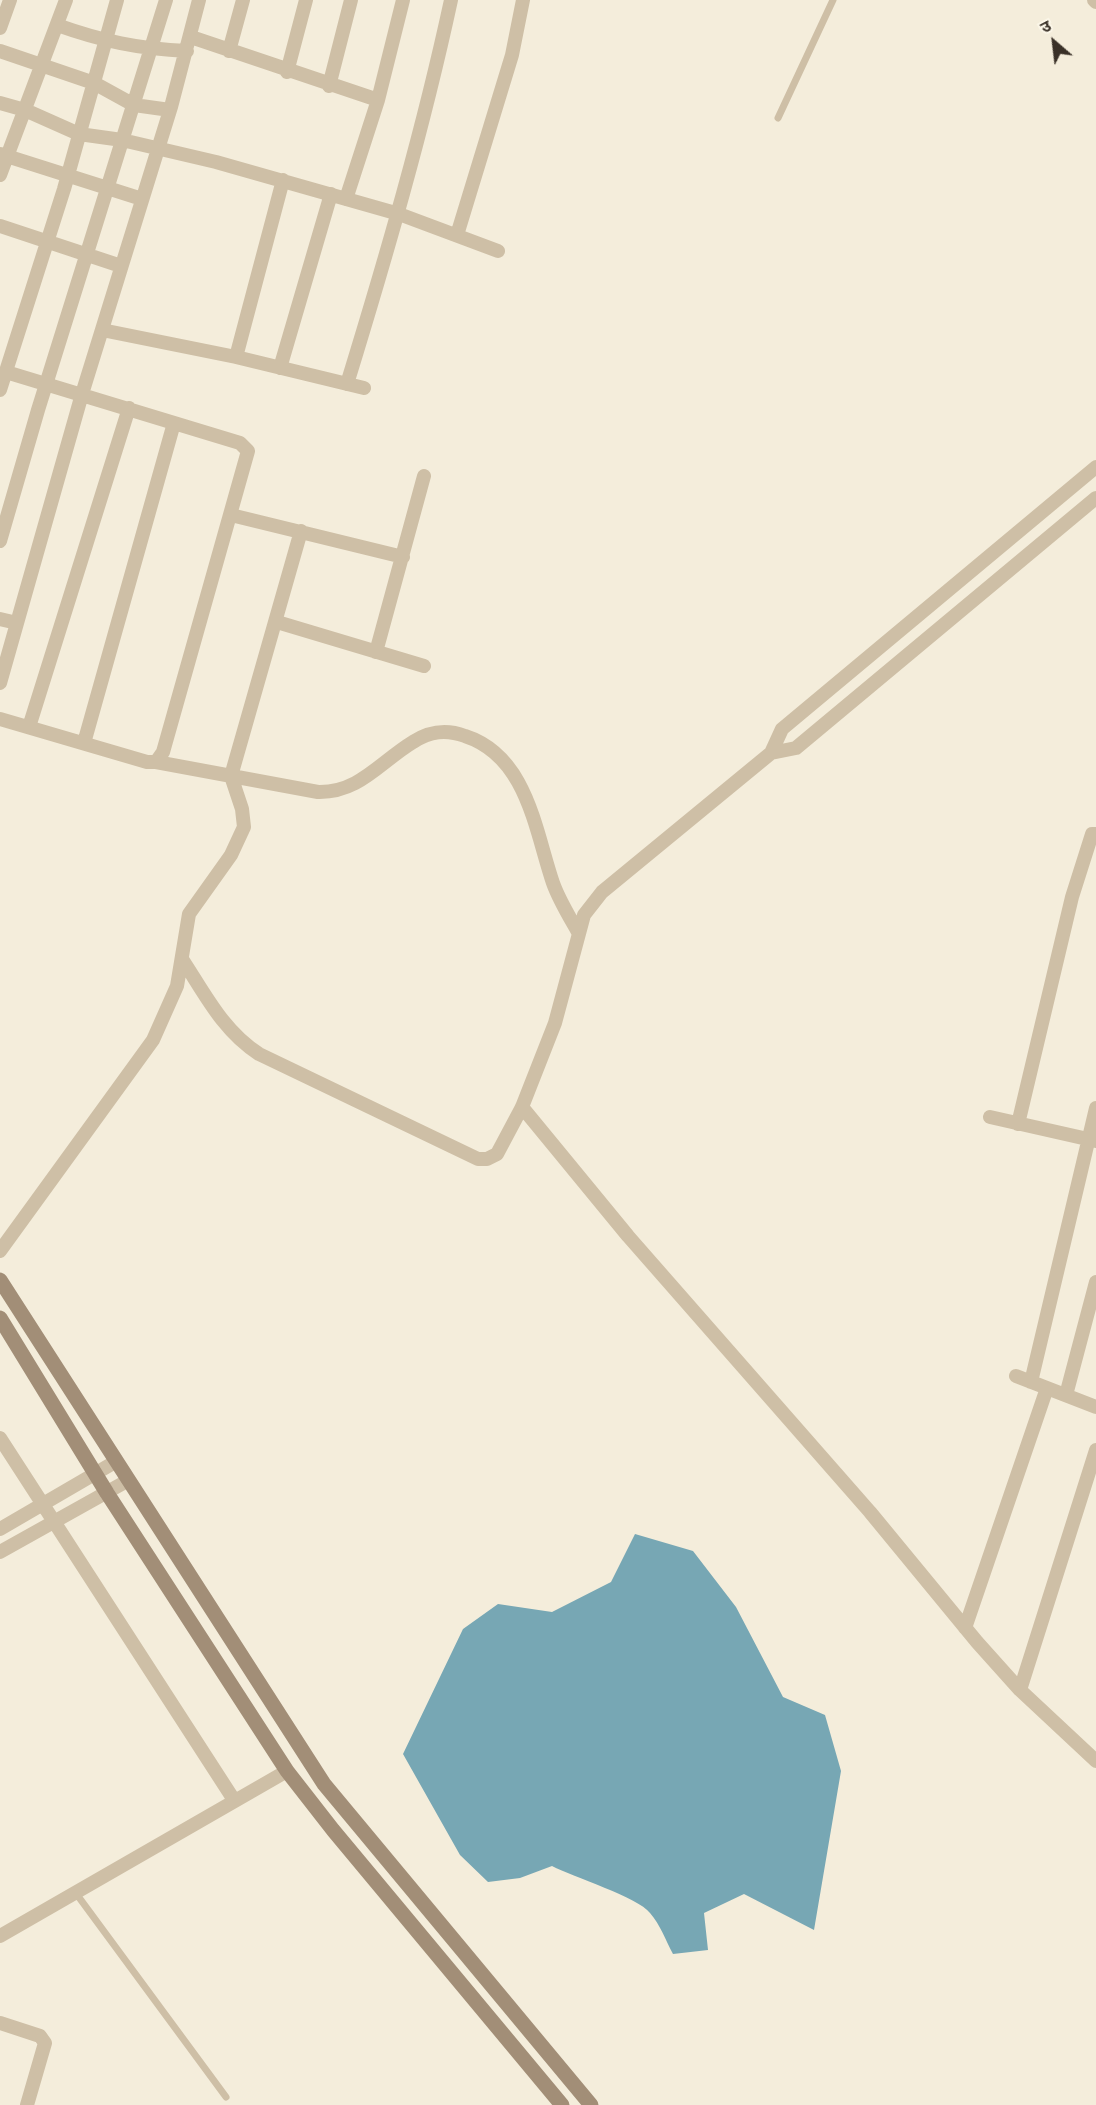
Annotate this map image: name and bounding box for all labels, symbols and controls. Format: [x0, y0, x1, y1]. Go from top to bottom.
north arrow [1024, 12, 1084, 72]
text: उ [1037, 15, 1054, 36]

